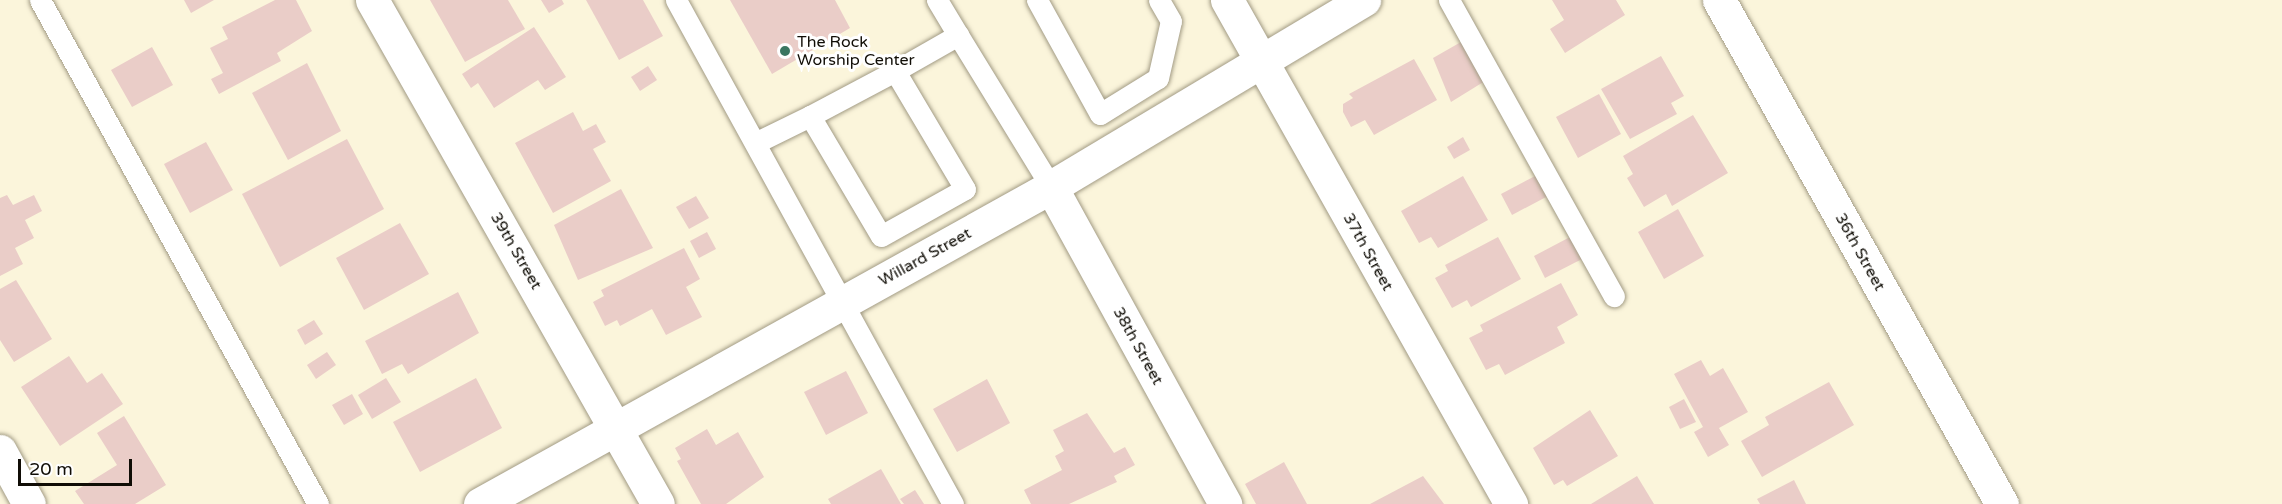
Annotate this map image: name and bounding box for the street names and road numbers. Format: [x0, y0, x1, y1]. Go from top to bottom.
street label: 39th Street [486, 209, 546, 293]
street label: 37th Street [1339, 210, 1397, 294]
street label: 36th Street [1831, 210, 1889, 294]
street label: Willard Street [875, 224, 975, 290]
street label: 38th Street [1109, 304, 1167, 388]

